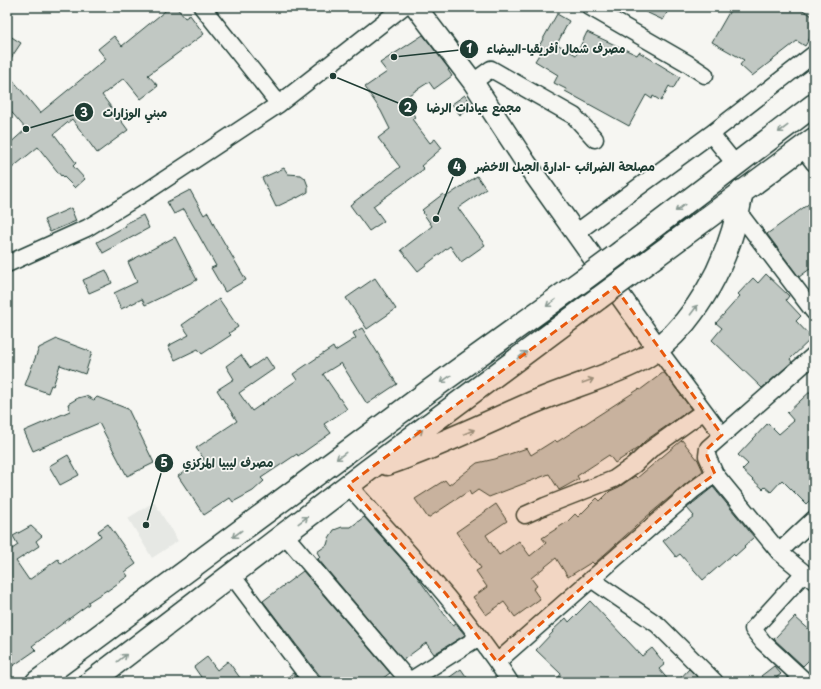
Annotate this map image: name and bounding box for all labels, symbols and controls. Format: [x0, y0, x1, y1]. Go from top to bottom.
callout: مصرف شمال أفريقيا-البيضاء [459, 37, 634, 61]
text: 1 [466, 39, 472, 57]
text: مصرف شمال أفريقيا-البيضاء [486, 39, 626, 57]
callout: مجمع عيادات الرضا [398, 95, 529, 119]
text: 2 [404, 98, 413, 116]
text: مجمع عيادات الرضا [427, 98, 521, 117]
callout: مبني الوزارات [74, 100, 175, 124]
text: 3 [80, 103, 88, 121]
text: مبني الوزارات [103, 103, 167, 124]
one-way arrow [778, 125, 789, 133]
callout: مصلحة الضرائب -ادارة الجبل الاخضر [447, 155, 663, 179]
text: 4 [453, 157, 461, 175]
text: مصلحة الضرائب -ادارة الجبل الاخضر [474, 157, 655, 175]
one-way arrow [674, 204, 685, 212]
one-way arrow [546, 299, 557, 307]
one-way arrow [690, 305, 698, 316]
one-way arrow [517, 351, 528, 360]
one-way arrow [441, 375, 452, 383]
one-way arrow [582, 376, 594, 384]
one-way arrow [462, 428, 474, 435]
one-way arrow [412, 429, 423, 437]
callout: مصرف ليبيا المركزي [154, 451, 281, 475]
one-way arrow [336, 452, 347, 461]
text: 5 [160, 453, 168, 471]
text: مصرف ليبيا المركزي [183, 453, 273, 472]
one-way arrow [297, 515, 308, 524]
one-way arrow [231, 530, 242, 538]
one-way arrow [116, 654, 127, 662]

